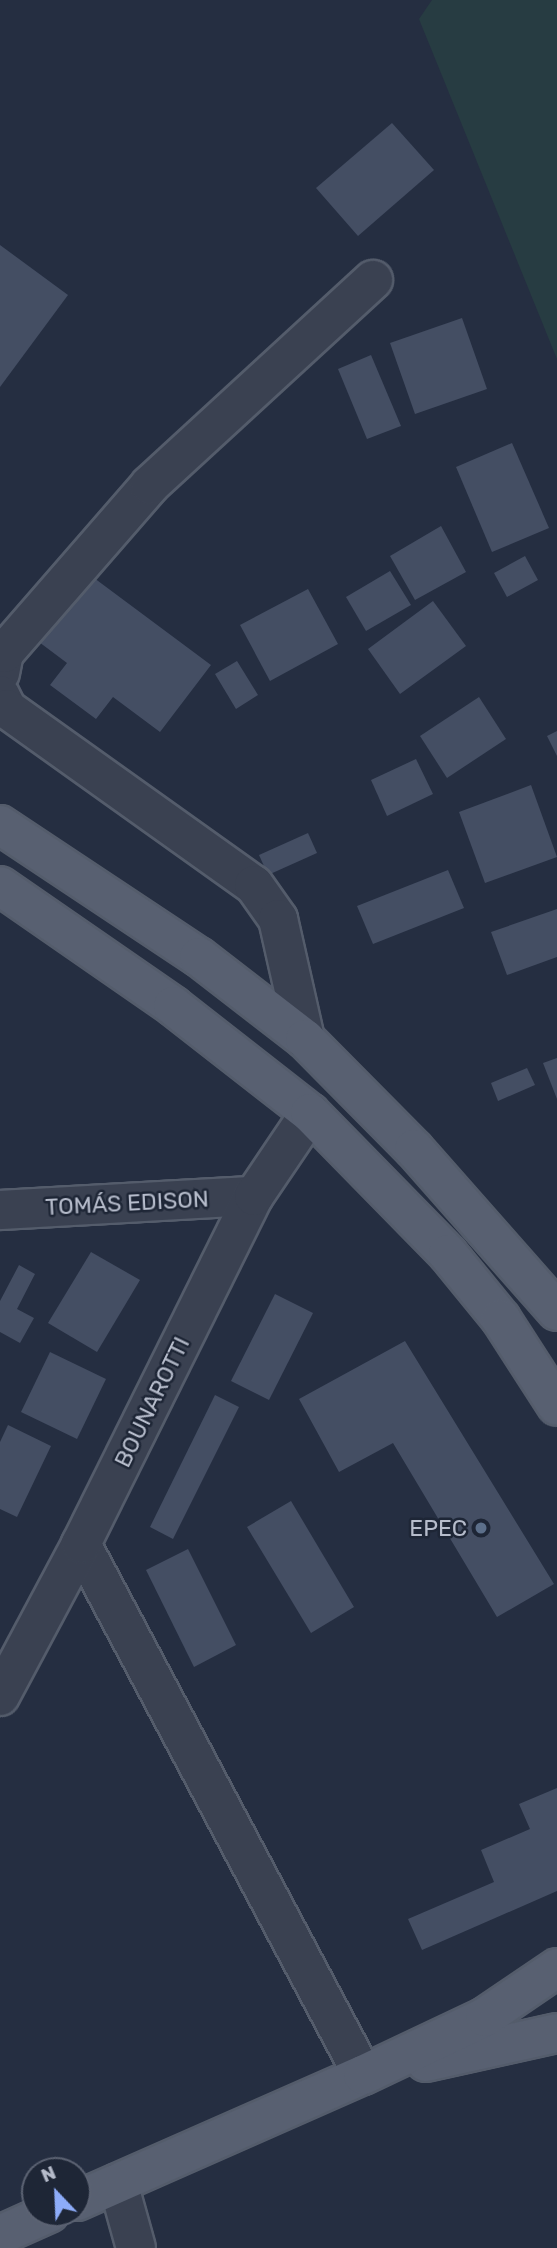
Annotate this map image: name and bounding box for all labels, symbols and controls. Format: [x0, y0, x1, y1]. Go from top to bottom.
street label: TOMÁS EDISON [44, 1185, 210, 1221]
street label: BOUNAROTTI [109, 1332, 195, 1472]
place label: EPEC [409, 1514, 467, 1542]
marker: EPEC [473, 1520, 489, 1536]
north arrow [21, 2157, 91, 2227]
text: N [38, 2161, 59, 2187]

